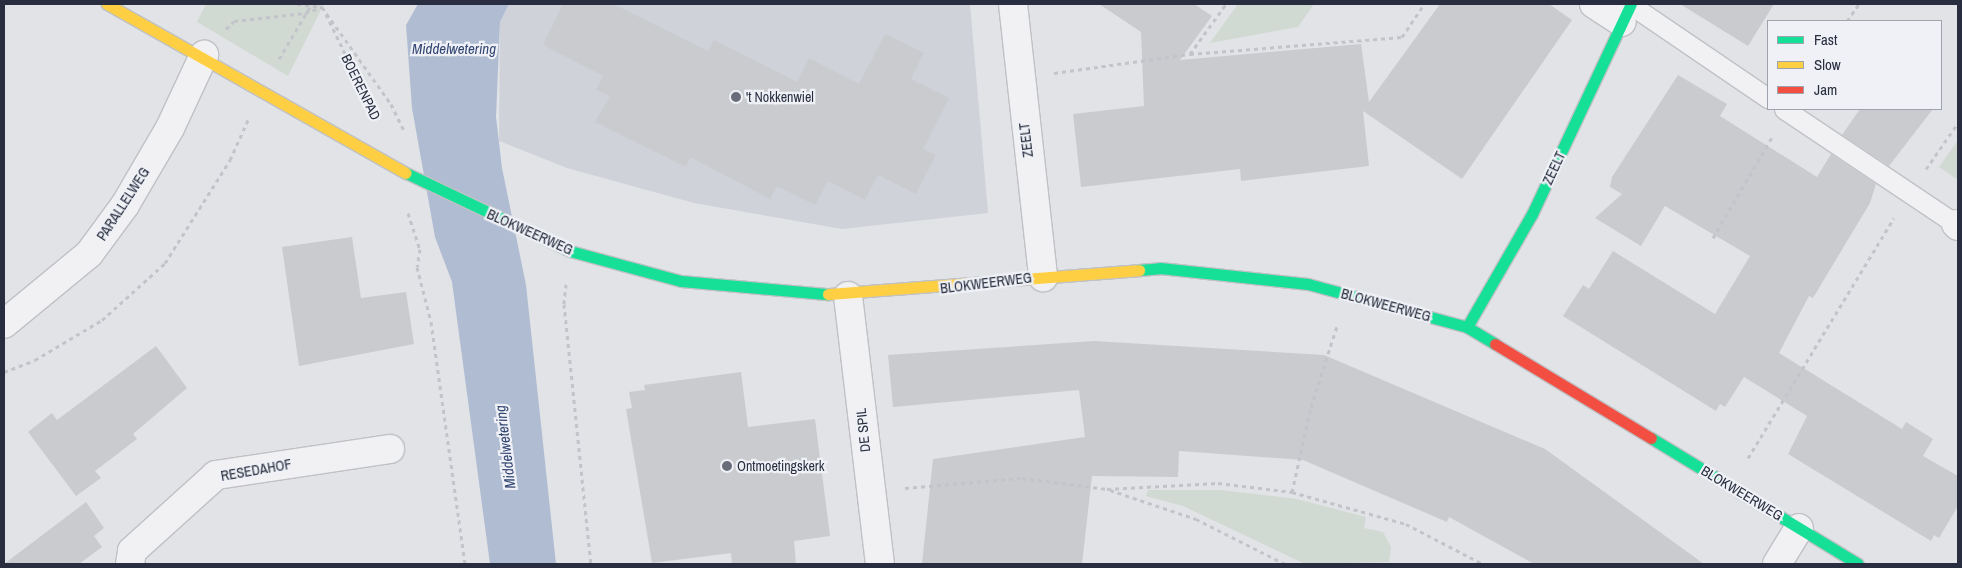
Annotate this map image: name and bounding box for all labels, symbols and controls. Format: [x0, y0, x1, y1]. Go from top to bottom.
legend [1767, 20, 1942, 110]
text: Fast [1814, 29, 1837, 50]
water label: Middelwetering [412, 40, 496, 58]
street label: BOERENPAD [338, 51, 384, 123]
text: Slow [1814, 54, 1841, 75]
text: Jam [1814, 79, 1837, 100]
place label: 't Nokkenwiel [746, 89, 814, 105]
marker: 't Nokkenwiel [730, 91, 742, 103]
street label: ZEELT [1016, 122, 1036, 158]
street label: ZEELT [1539, 149, 1569, 187]
street label: PARALLELWEG [93, 164, 153, 244]
street label: BLOKWEERWEG [484, 206, 576, 258]
street label: BLOKWEERWEG [939, 269, 1033, 297]
street label: BLOKWEERWEG [1339, 285, 1433, 325]
water label: Middelwetering [491, 404, 519, 490]
street label: DE SPIL [852, 407, 874, 453]
street label: RESEDAHOF [219, 456, 293, 484]
place label: Ontmoetingskerk [737, 458, 824, 474]
marker: Ontmoetingskerk [721, 460, 733, 472]
street label: BLOKWEERWEG [1698, 462, 1786, 524]

